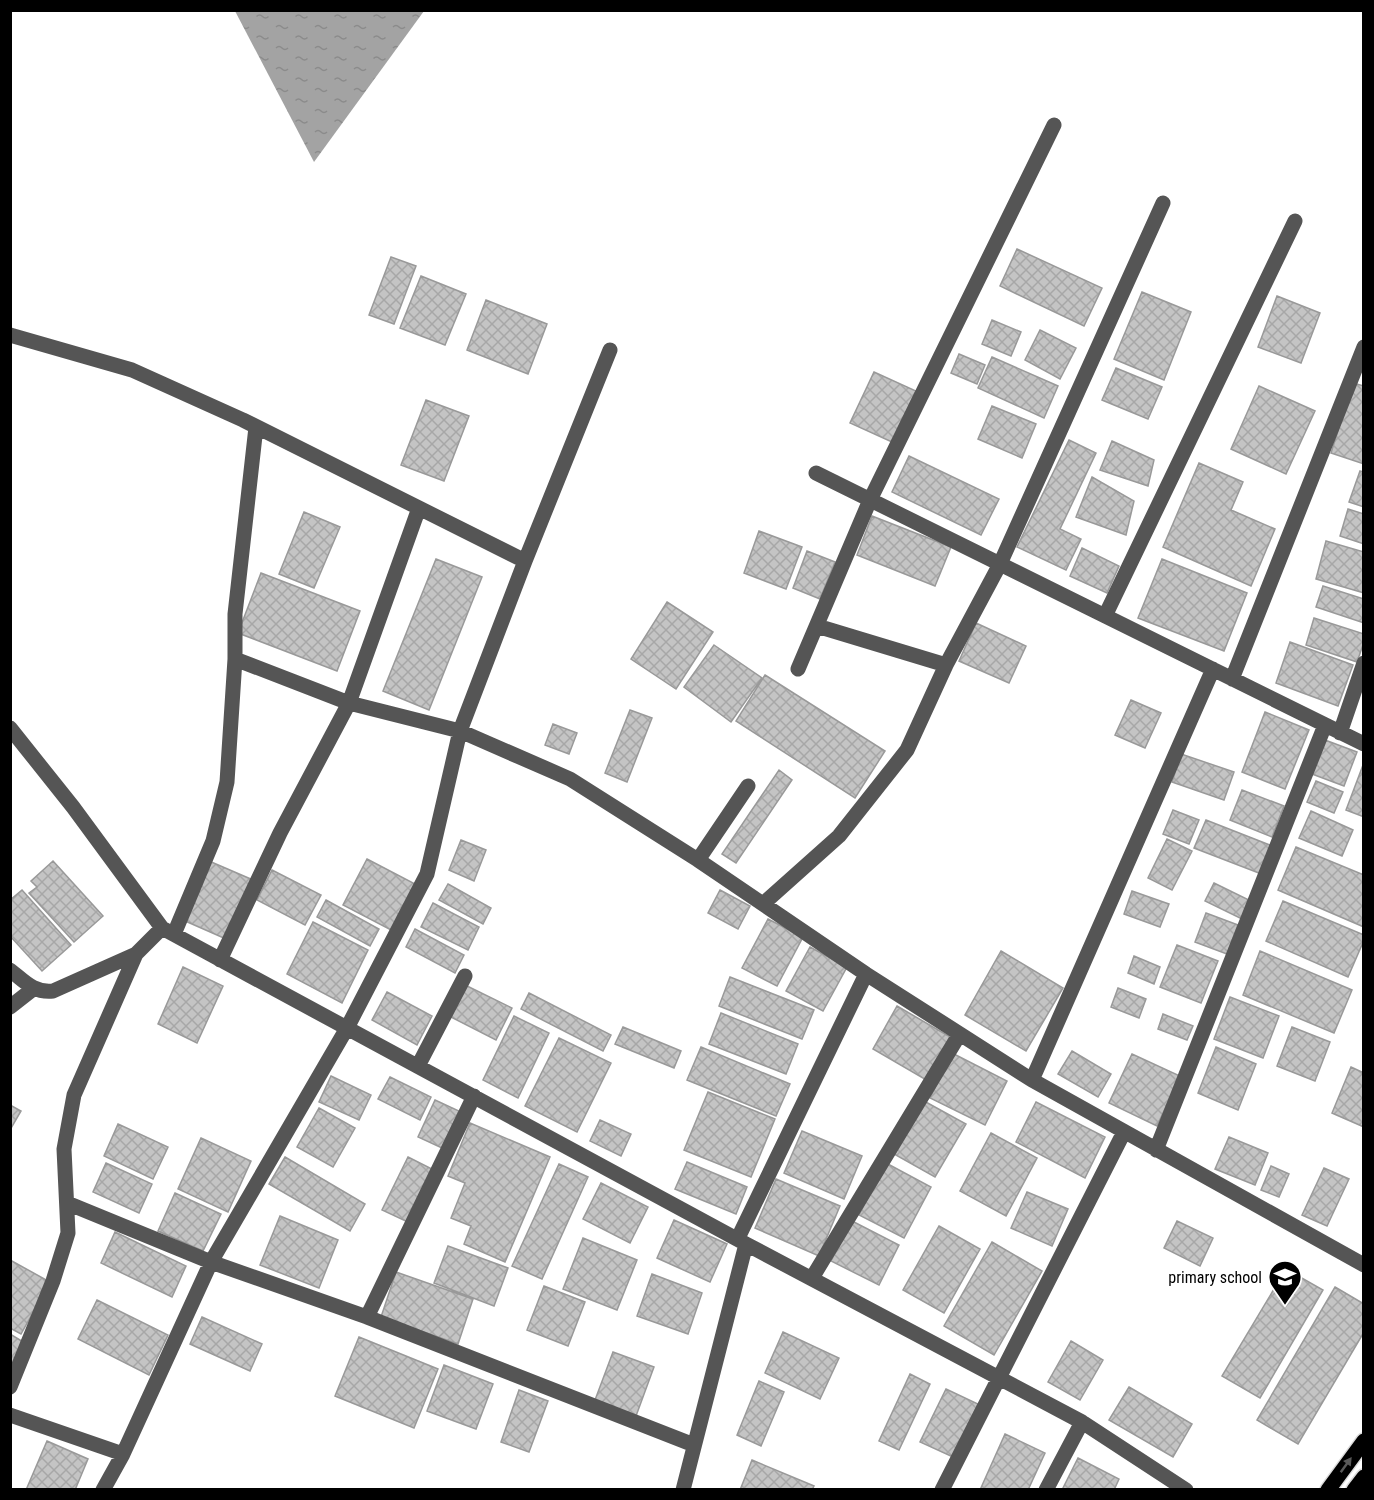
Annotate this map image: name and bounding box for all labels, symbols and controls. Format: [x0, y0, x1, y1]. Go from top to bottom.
school or university icon: primary school [1267, 1259, 1303, 1306]
place label: primary school [1168, 1268, 1262, 1287]
one-way arrow [1340, 1458, 1352, 1474]

